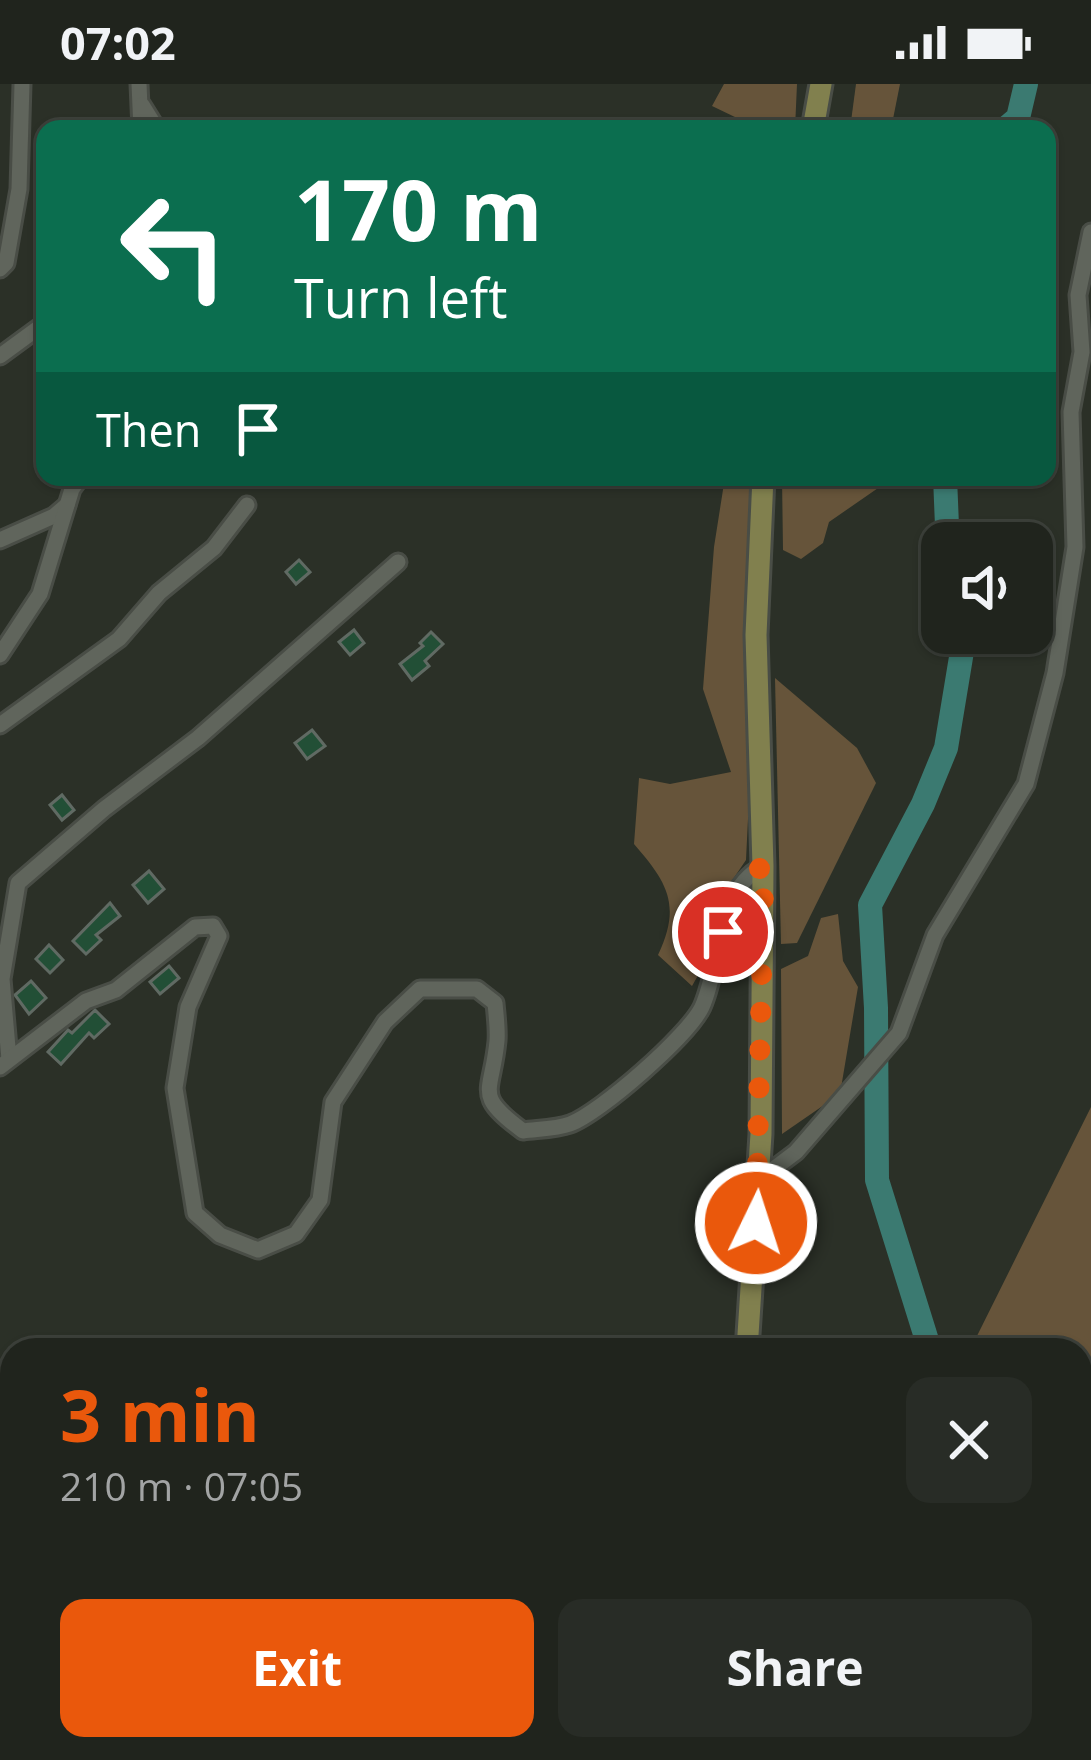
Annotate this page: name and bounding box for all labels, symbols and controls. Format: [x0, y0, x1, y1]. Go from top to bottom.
text: 07:02 [60, 12, 176, 73]
text: 170 m [294, 151, 542, 266]
icon: left [96, 168, 252, 324]
text: Turn left [294, 260, 507, 334]
icon: arrive [225, 396, 291, 462]
text: Then [96, 399, 201, 460]
map controls [921, 522, 1053, 654]
button: sound [921, 522, 1053, 654]
pin [672, 881, 774, 983]
icon: arrive [690, 899, 756, 965]
position arrow [693, 1160, 819, 1286]
text: 3 min [60, 1365, 260, 1463]
button: close [906, 1377, 1032, 1503]
text: 210 m · 07:05 [60, 1459, 303, 1512]
button: Exit [60, 1599, 534, 1737]
button: Share [558, 1599, 1032, 1737]

